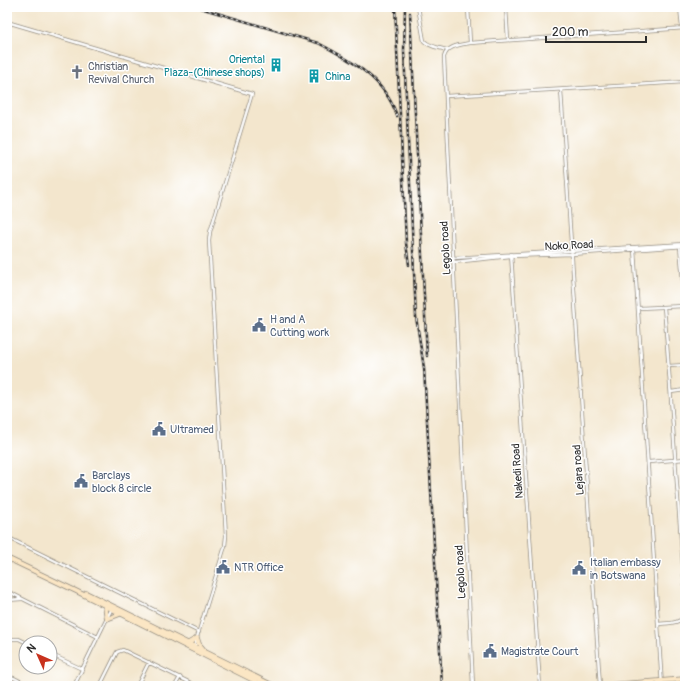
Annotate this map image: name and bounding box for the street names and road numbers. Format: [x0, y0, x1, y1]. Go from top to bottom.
street label: Legolo road [438, 221, 453, 275]
street label: Noko Road [544, 238, 594, 253]
street label: Nakedi Road [509, 443, 526, 499]
street label: Lejara road [570, 444, 587, 496]
street label: Legolo road [453, 545, 468, 599]

